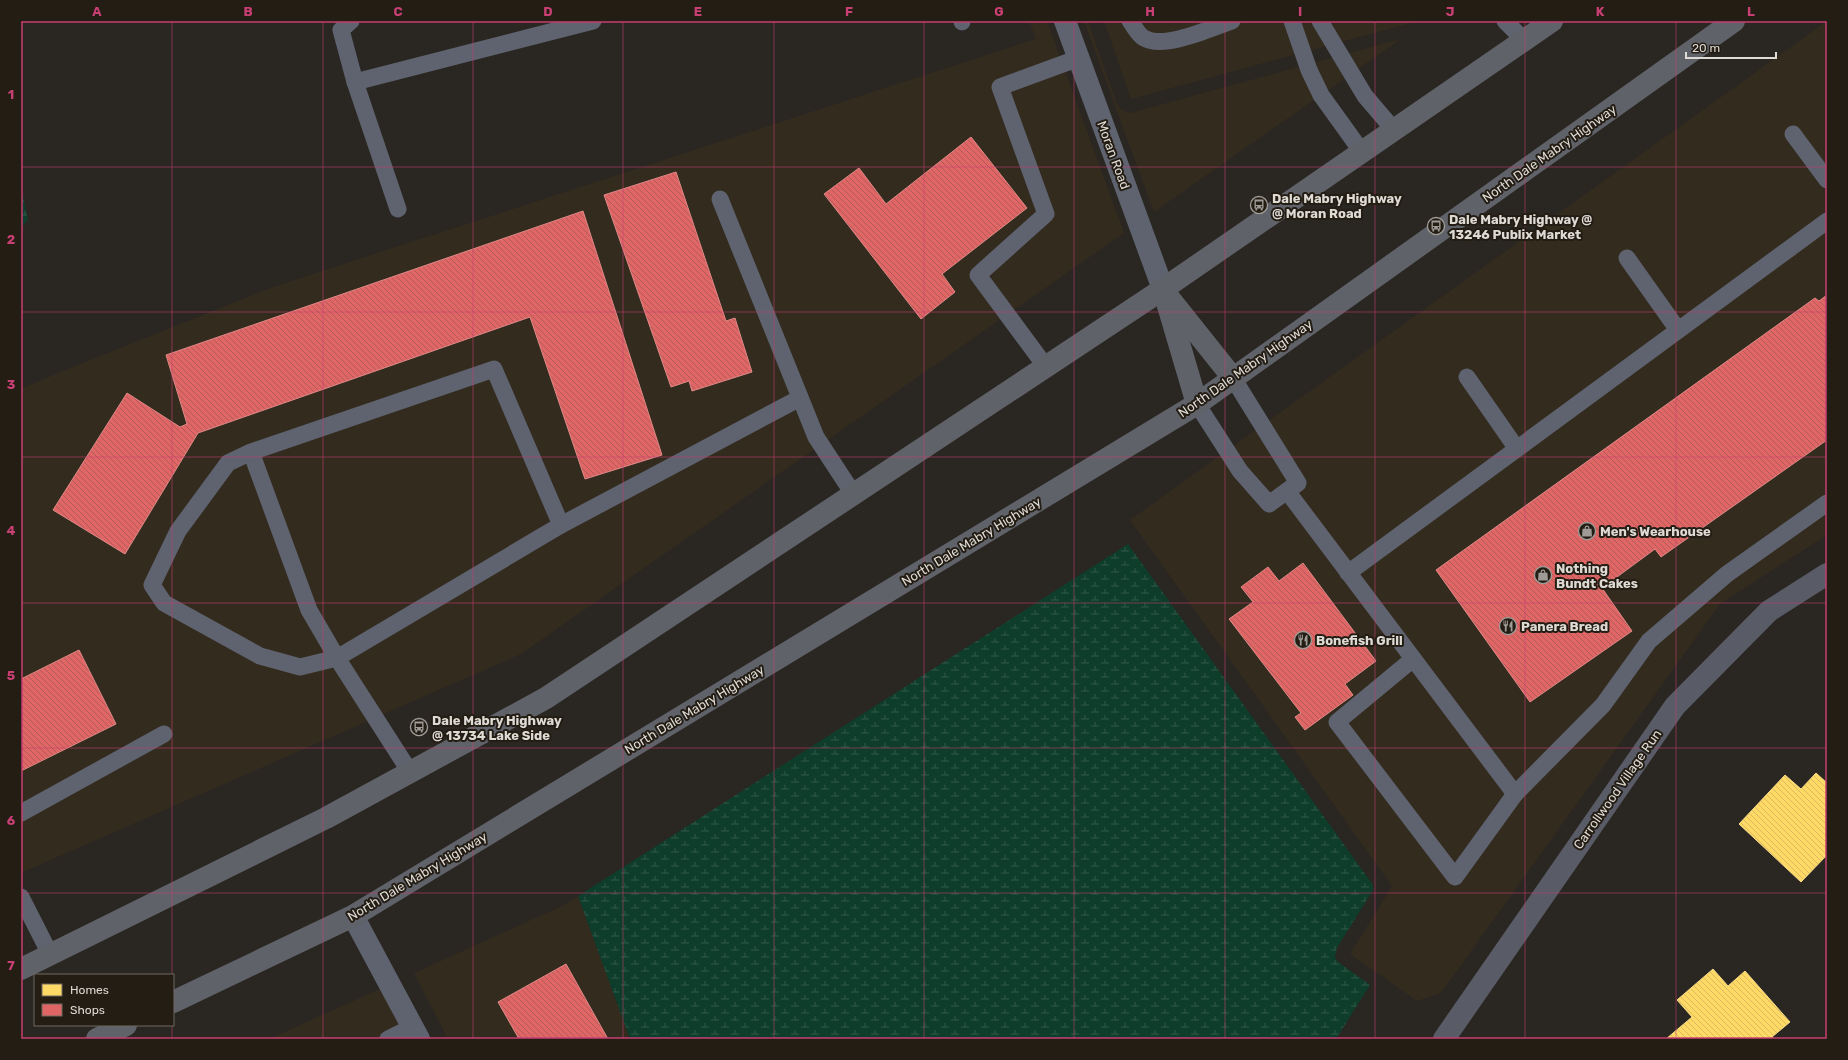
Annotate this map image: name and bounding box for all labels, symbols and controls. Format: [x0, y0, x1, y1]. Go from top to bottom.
text: A [92, 4, 102, 19]
text: B [243, 4, 253, 19]
text: C [393, 4, 403, 19]
text: D [543, 4, 553, 19]
text: E [694, 4, 702, 19]
text: F [845, 4, 853, 19]
text: G [994, 4, 1004, 19]
text: H [1145, 4, 1155, 19]
text: I [1298, 4, 1302, 19]
text: J [1446, 4, 1454, 19]
text: K [1596, 4, 1605, 19]
text: L [1747, 4, 1755, 19]
scale bar [1686, 34, 1776, 60]
text: 20 m [1692, 41, 1720, 55]
text: 1 [8, 87, 14, 102]
street label: North Dale Mabry Highway [1479, 101, 1620, 206]
street label: Moran Road [1094, 119, 1133, 191]
place label: Dale Mabry Highway @ Moran Road [1272, 191, 1402, 221]
bus stop icon: Dale Mabry Highway @ Moran Road [1249, 195, 1269, 215]
place label: Dale Mabry Highway @ 13246 Publix Market [1449, 212, 1592, 242]
bus stop icon: Dale Mabry Highway @ 13246 Publix Market [1426, 216, 1446, 236]
text: 2 [7, 232, 15, 247]
street label: North Dale Mabry Highway [1175, 316, 1316, 421]
text: 3 [7, 377, 16, 392]
street label: North Dale Mabry Highway [899, 494, 1044, 590]
shop icon: Men's Wearhouse [1577, 521, 1597, 541]
text: 4 [7, 523, 16, 538]
place label: Men's Wearhouse [1600, 524, 1711, 539]
place label: Nothing Bundt Cakes [1556, 561, 1638, 591]
shop icon: Nothing Bundt Cakes [1533, 565, 1553, 585]
restaurant icon: Panera Bread [1498, 616, 1518, 636]
place label: Panera Bread [1521, 619, 1608, 634]
restaurant icon: Bonefish Grill [1293, 630, 1313, 650]
place label: Bonefish Grill [1316, 633, 1403, 648]
street label: North Dale Mabry Highway [622, 662, 767, 758]
text: 5 [7, 668, 15, 683]
place label: Dale Mabry Highway @ 13734 Lake Side [432, 713, 562, 743]
bus stop icon: Dale Mabry Highway @ 13734 Lake Side [409, 717, 429, 737]
street label: Carrollwood Village Run [1570, 727, 1665, 853]
text: 6 [7, 813, 16, 828]
street label: North Dale Mabry Highway [345, 829, 490, 925]
text: 7 [7, 958, 15, 973]
legend [34, 974, 174, 1026]
text: Homes [70, 983, 109, 997]
text: Shops [70, 1003, 105, 1017]

